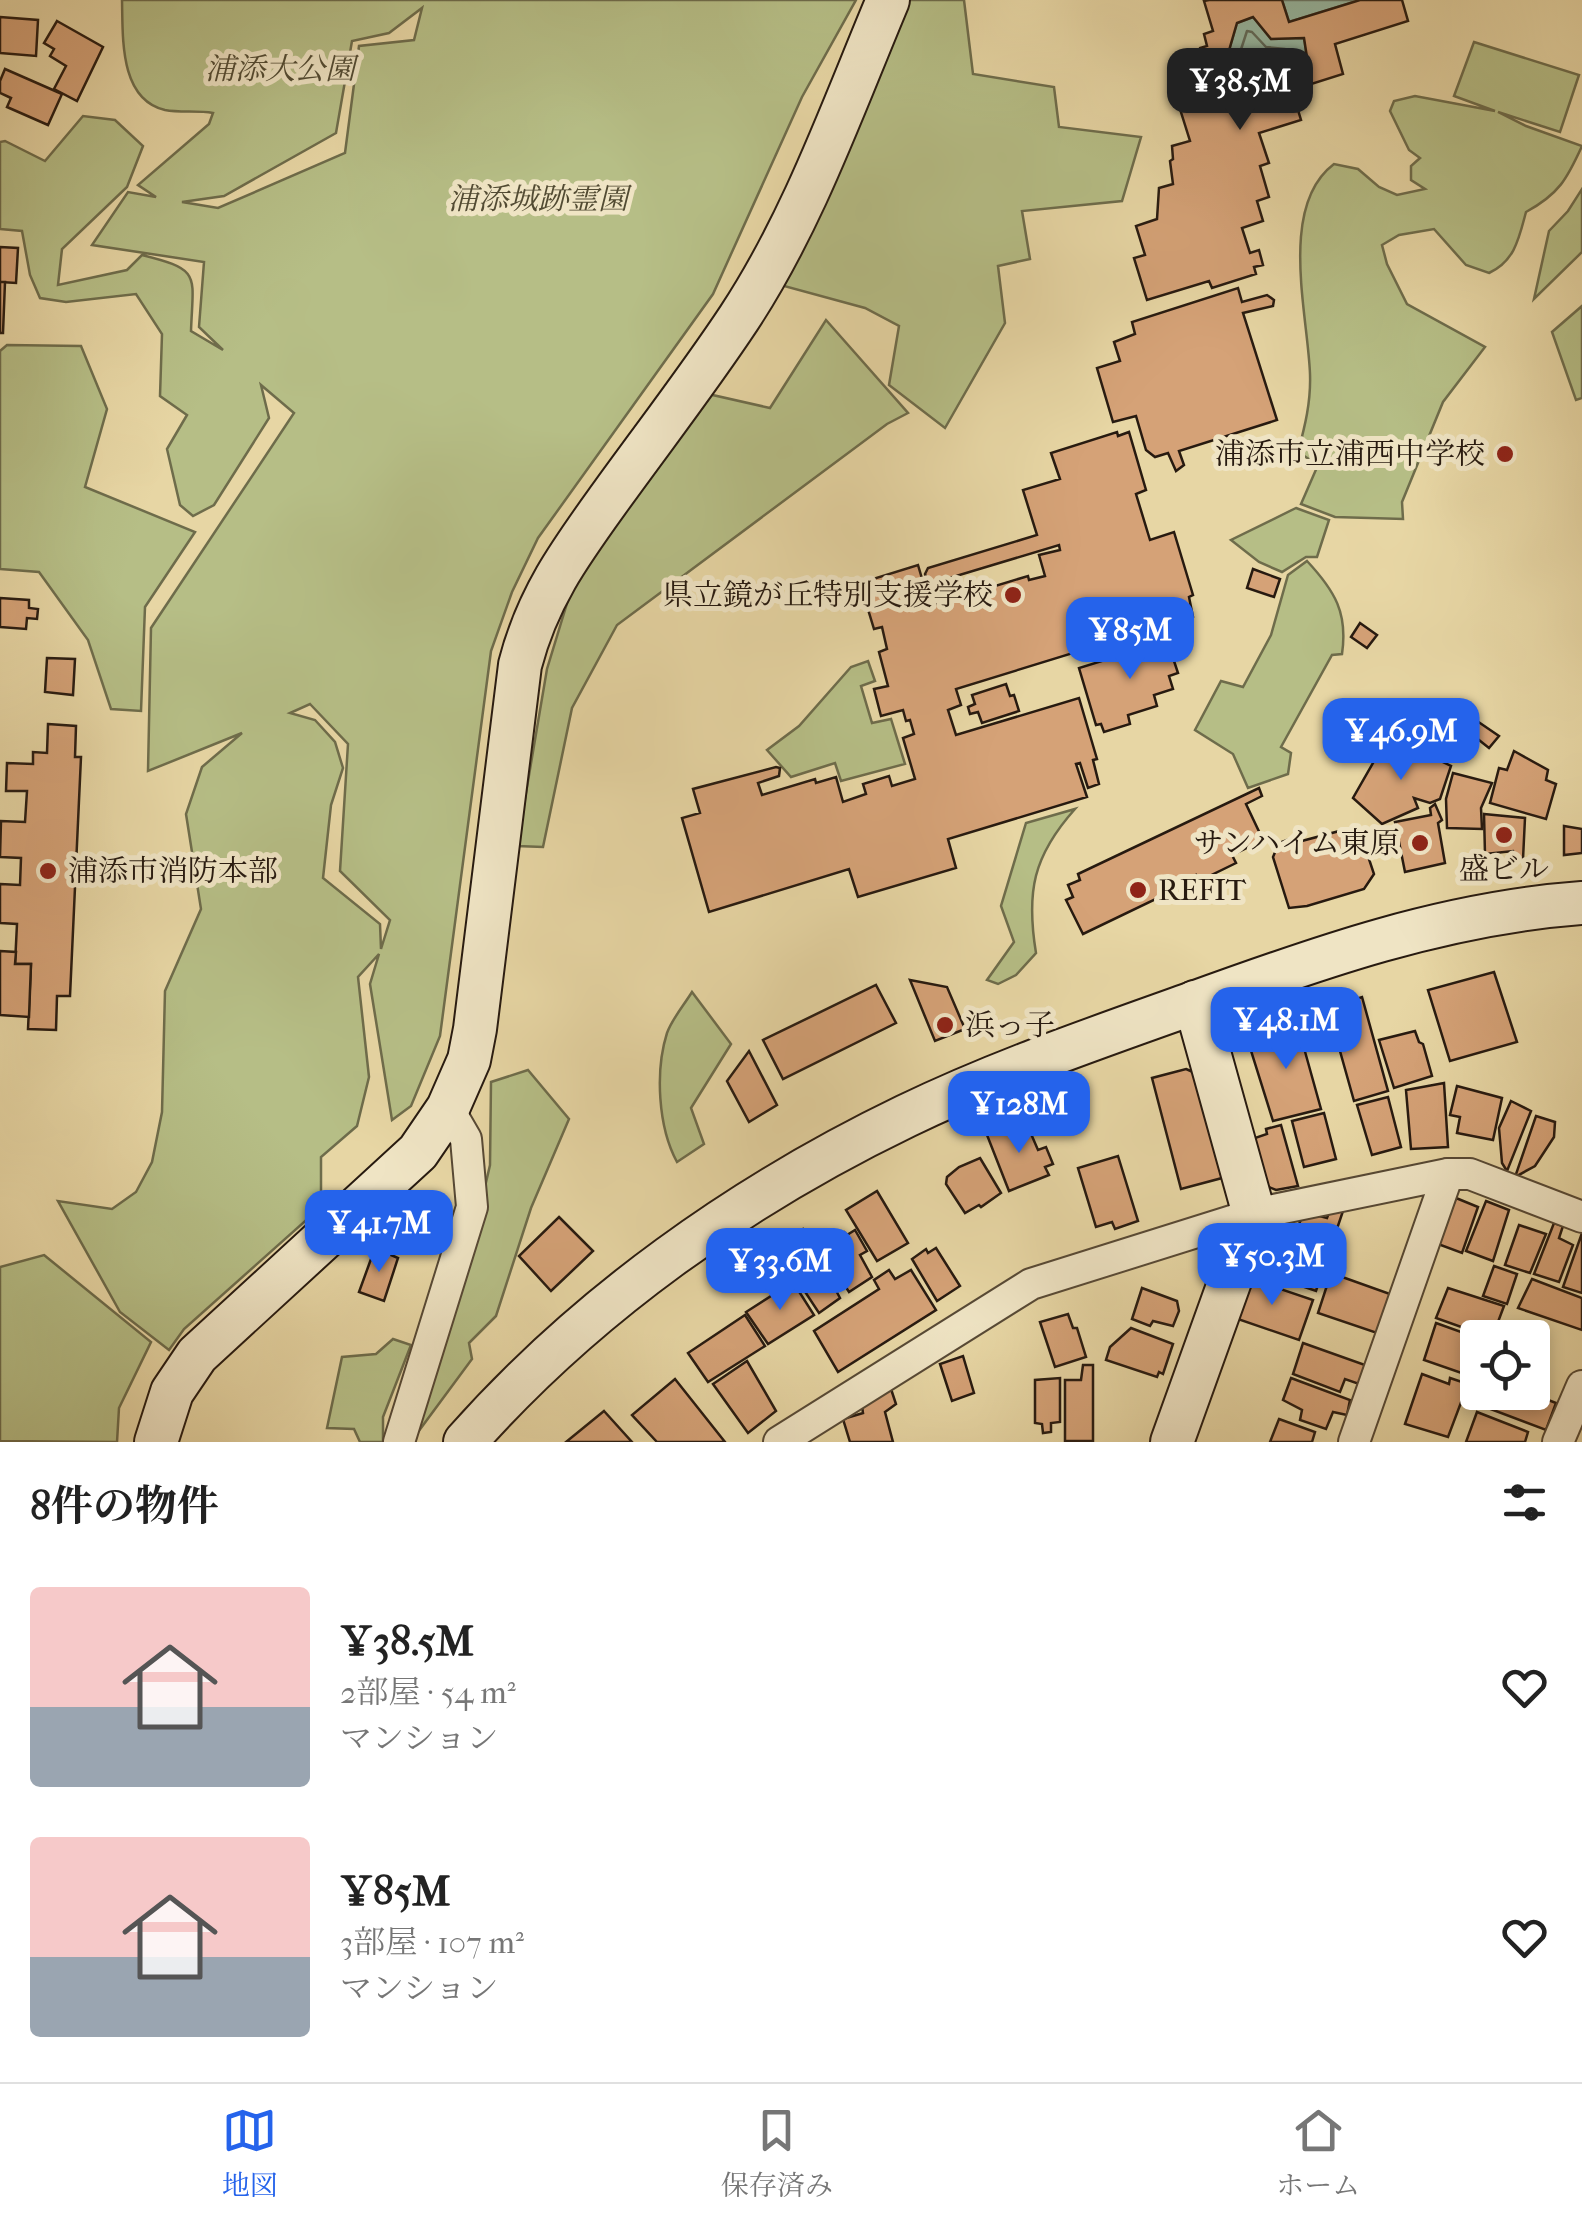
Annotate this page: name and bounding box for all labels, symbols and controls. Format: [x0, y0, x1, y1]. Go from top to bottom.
pin: ¥38.5M [1159, 48, 1321, 133]
park label: 浦添大公園 [205, 52, 360, 87]
text: ¥38.5M [1189, 62, 1291, 99]
park label: 浦添城跡霊園 [448, 182, 633, 217]
place label: 浦添市立浦西中学校 [1215, 437, 1485, 472]
marker: 浦添市立浦西中学校 [1494, 443, 1516, 465]
place label: 県立鏡が丘特別支援学校 [663, 578, 993, 613]
marker: 県立鏡が丘特別支援学校 [1002, 584, 1024, 606]
pin: ¥85M [1071, 597, 1189, 682]
text: ¥85M [1088, 611, 1172, 648]
pin: ¥46.9M [1320, 698, 1482, 783]
text: ¥46.9M [1345, 712, 1457, 749]
marker: 盛ビル [1493, 824, 1515, 846]
place label: サンハイム東原 [1194, 826, 1400, 861]
marker: サンハイム東原 [1409, 832, 1431, 854]
place label: 盛ビル [1459, 852, 1549, 887]
place label: 浦添市消防本部 [68, 854, 278, 889]
marker: 浦添市消防本部 [37, 860, 59, 882]
place label: REFIT [1158, 873, 1247, 908]
marker: REFIT [1127, 879, 1149, 901]
pin: ¥48.1M [1205, 987, 1367, 1072]
text: ¥48.1M [1233, 1001, 1339, 1038]
place label: 浜っ子 [965, 1008, 1055, 1043]
marker: 浜っ子 [934, 1014, 956, 1036]
pin: ¥128M [949, 1071, 1089, 1156]
text: ¥128M [970, 1085, 1068, 1122]
pin: ¥41.7M [298, 1190, 460, 1275]
text: ¥41.7M [327, 1204, 431, 1241]
pin: ¥50.3M [1191, 1223, 1353, 1308]
pin: ¥33.6M [699, 1228, 861, 1313]
text: ¥50.3M [1220, 1237, 1324, 1274]
text: ¥33.6M [728, 1242, 832, 1279]
map controls [1460, 1320, 1550, 1410]
button: locate [1460, 1320, 1550, 1410]
icon: filters [1497, 1475, 1552, 1530]
text: 8件の物件 [30, 1482, 219, 1531]
text: ¥38.5M [340, 1617, 474, 1666]
icon: home [110, 1627, 230, 1747]
icon: heart [1497, 1660, 1552, 1715]
text: 2部屋 · 54 m² [340, 1674, 516, 1711]
text: マンション [340, 1720, 499, 1757]
text: ¥85M [340, 1867, 450, 1916]
icon: home [110, 1877, 230, 1997]
icon: heart [1497, 1910, 1552, 1965]
text: 3部屋 · 107 m² [340, 1924, 524, 1961]
text: マンション [340, 1970, 499, 2007]
tab: 地図 [222, 2103, 278, 2203]
tab: 保存済み [721, 2103, 833, 2203]
tab: ホーム [1276, 2103, 1360, 2203]

